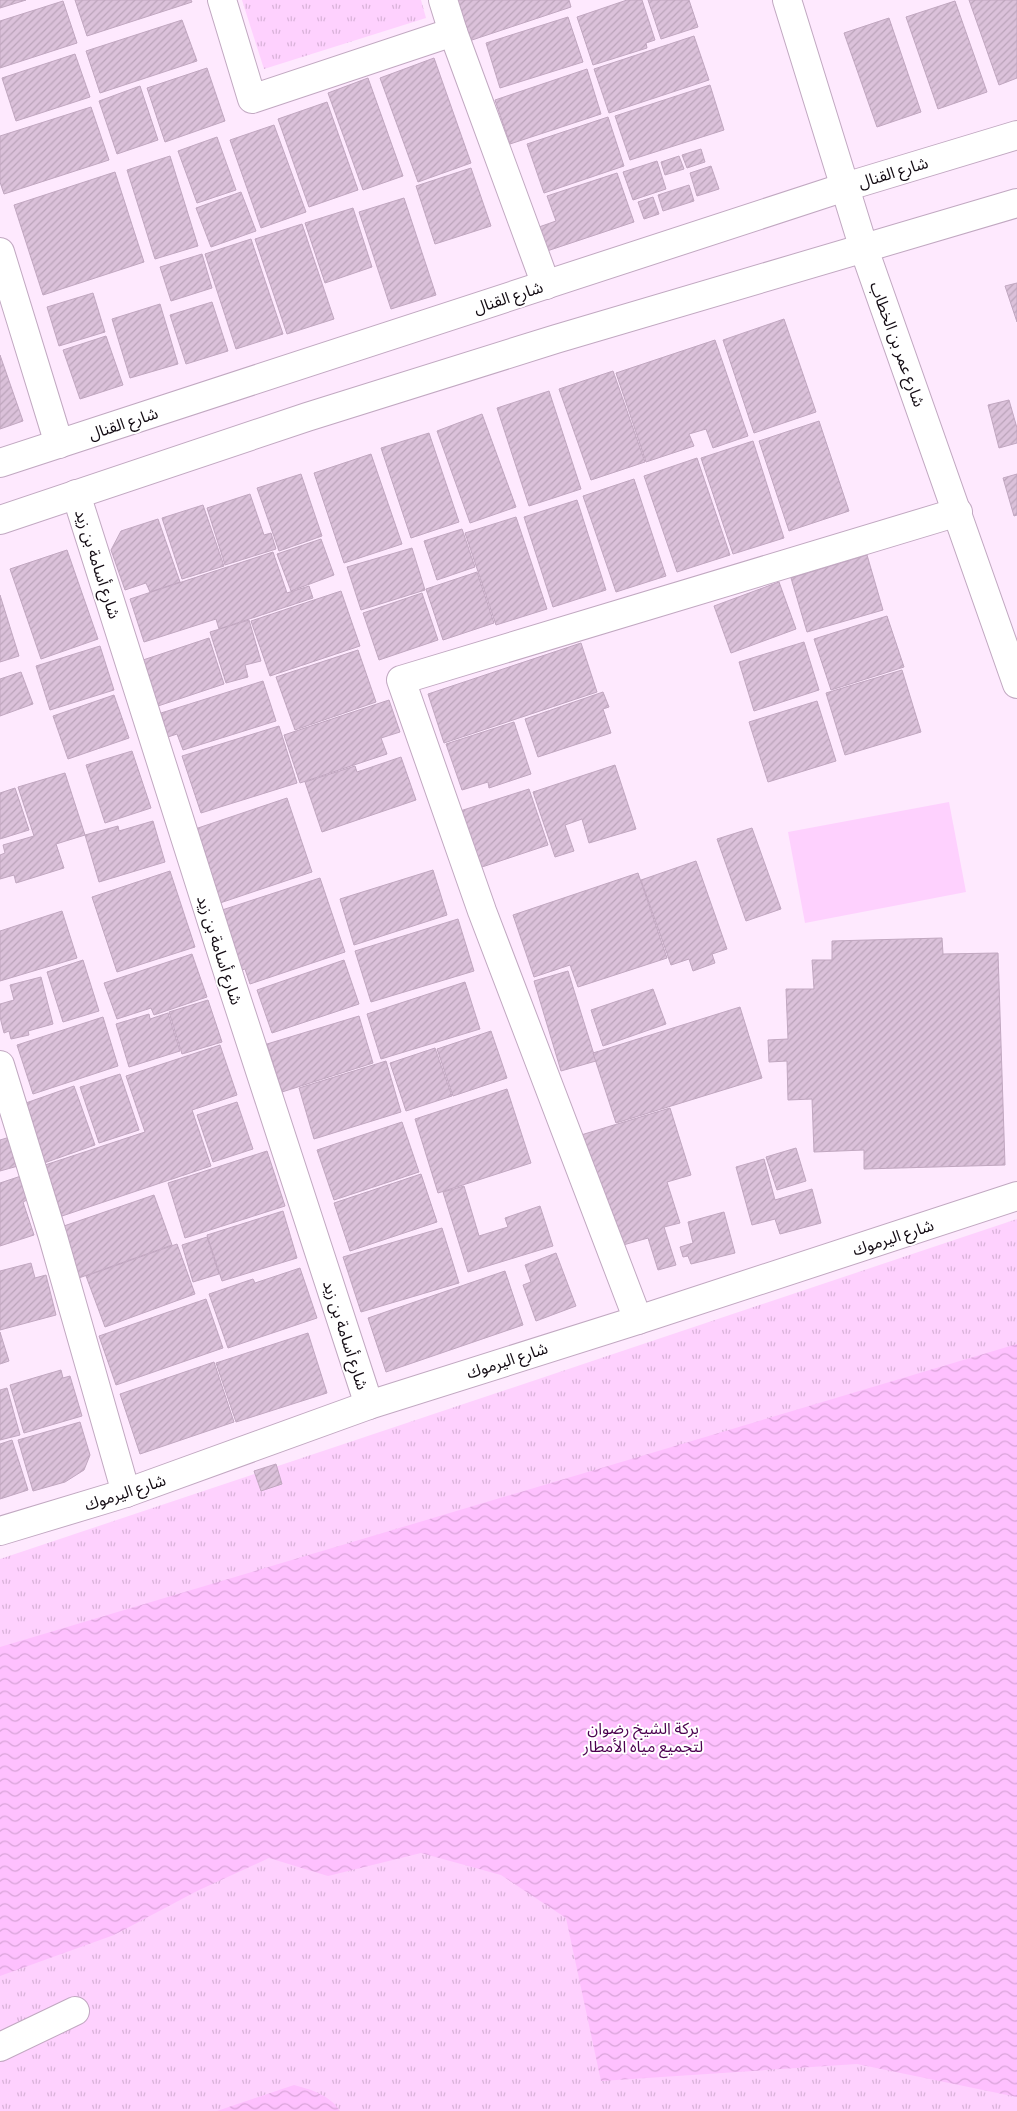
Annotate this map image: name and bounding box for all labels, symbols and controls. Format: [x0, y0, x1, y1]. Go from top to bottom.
street label: شارع القنال [856, 153, 931, 195]
street label: شارع القنال [471, 277, 546, 320]
street label: شارع عمر بن الخطاب [863, 279, 929, 410]
street label: شارع القنال [86, 403, 161, 446]
street label: شارع أسامة بن زيد [68, 507, 124, 622]
street label: شارع أسامة بن زيد [190, 893, 246, 1008]
street label: شارع اليرموك [850, 1215, 937, 1262]
street label: شارع أسامة بن زيد [316, 1278, 372, 1393]
street label: شارع اليرموك [464, 1338, 551, 1385]
street label: شارع اليرموك [82, 1470, 169, 1517]
park label: بركة الشيخ رضوان لتجميع مياه الأمطار [582, 1719, 703, 1759]

